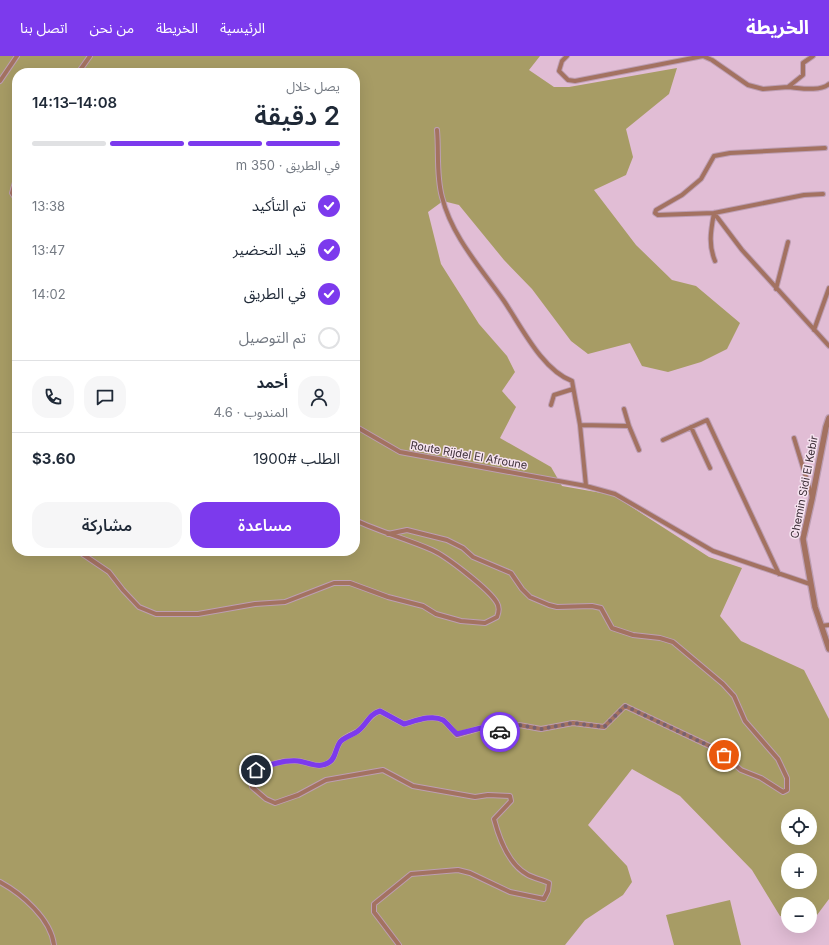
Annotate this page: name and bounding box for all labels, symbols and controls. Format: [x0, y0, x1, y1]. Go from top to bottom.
text: الخريطة [746, 16, 809, 39]
text: اتصل بنا [20, 19, 68, 36]
text: من نحن [90, 19, 134, 36]
text: الخريطة [156, 19, 198, 36]
text: الرئيسية [220, 19, 265, 36]
text: يصل خلال [286, 78, 340, 94]
text: 14:08–14:13 [32, 93, 117, 112]
text: 2 دقيقة [254, 100, 340, 131]
text: في الطريق · 350 m [236, 157, 340, 173]
icon: check [318, 195, 340, 217]
text: تم التأكيد [252, 196, 306, 215]
text: 13:38 [32, 198, 65, 214]
icon: check [318, 239, 340, 261]
text: قيد التحضير [233, 240, 306, 259]
text: 13:47 [32, 242, 65, 258]
icon: check [318, 283, 340, 305]
text: في الطريق [244, 284, 306, 303]
text: 14:02 [32, 286, 66, 302]
text: تم التوصيل [239, 328, 306, 347]
text: أحمد [257, 373, 288, 392]
button: phone [32, 376, 74, 418]
button: chat [84, 376, 126, 418]
button: person [298, 376, 340, 418]
text: المندوب · 4.6 [213, 404, 288, 420]
street label: Chemin Sidi El Kebir [787, 434, 821, 540]
street label: Route Rijdel El Afroune [410, 438, 528, 472]
text: $3.60 [32, 449, 76, 468]
text: الطلب #1900 [253, 449, 340, 468]
button: مشاركة [32, 502, 182, 548]
button: مساعدة [190, 502, 340, 548]
courier [480, 712, 520, 752]
icon: car [489, 721, 511, 743]
pin [707, 738, 741, 772]
icon: bag [713, 744, 735, 766]
pin [239, 753, 273, 787]
icon: home [245, 759, 267, 781]
map controls [781, 809, 817, 933]
button: locate [781, 809, 817, 845]
button: + [781, 853, 817, 889]
button: − [781, 897, 817, 933]

